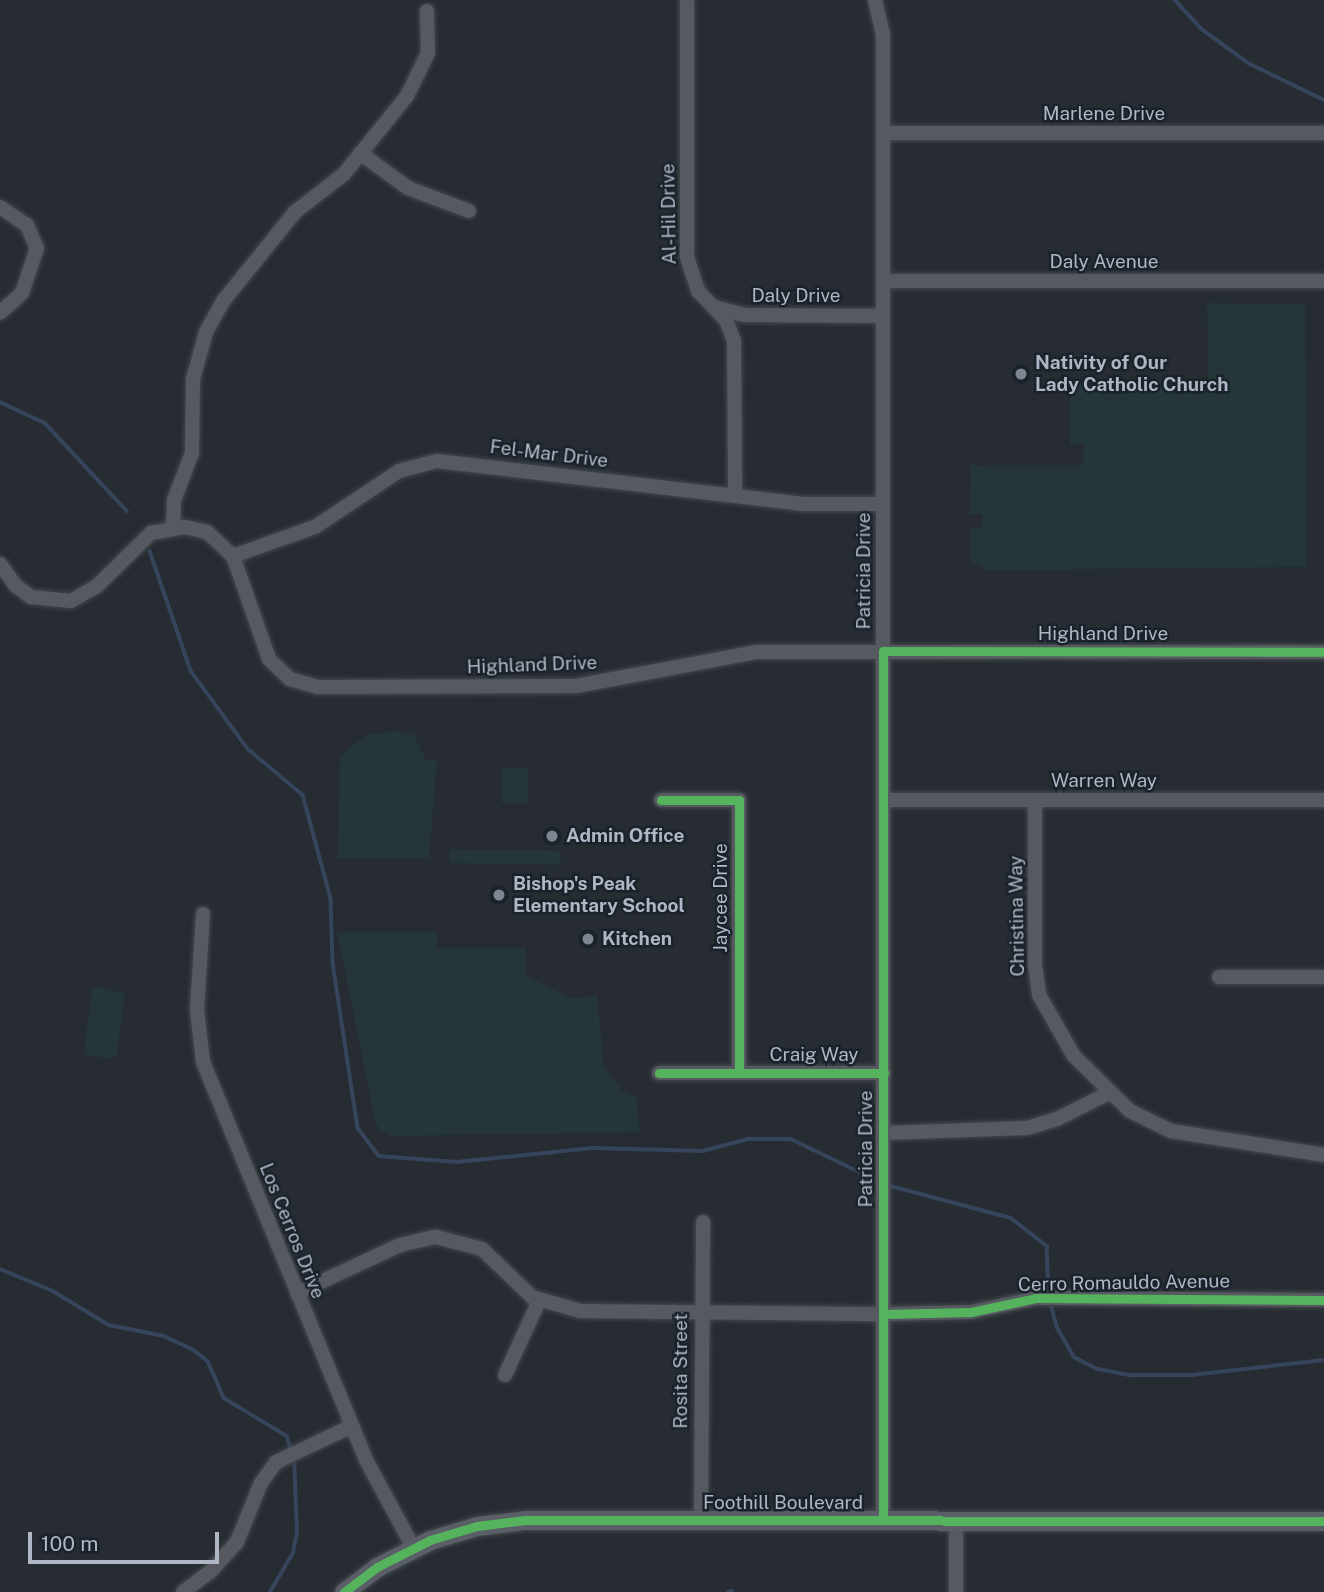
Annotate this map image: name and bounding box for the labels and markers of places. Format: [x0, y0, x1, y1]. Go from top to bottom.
place label: Nativity of Our Lady Catholic Church [1035, 352, 1229, 396]
marker: Nativity of Our Lady Catholic Church [1013, 366, 1029, 382]
place label: Admin Office [566, 825, 684, 847]
marker: Admin Office [544, 828, 560, 844]
place label: Bishop's Peak Elementary School [513, 873, 685, 917]
marker: Bishop's Peak Elementary School [491, 887, 507, 903]
place label: Kitchen [602, 928, 672, 950]
marker: Kitchen [580, 931, 596, 947]

